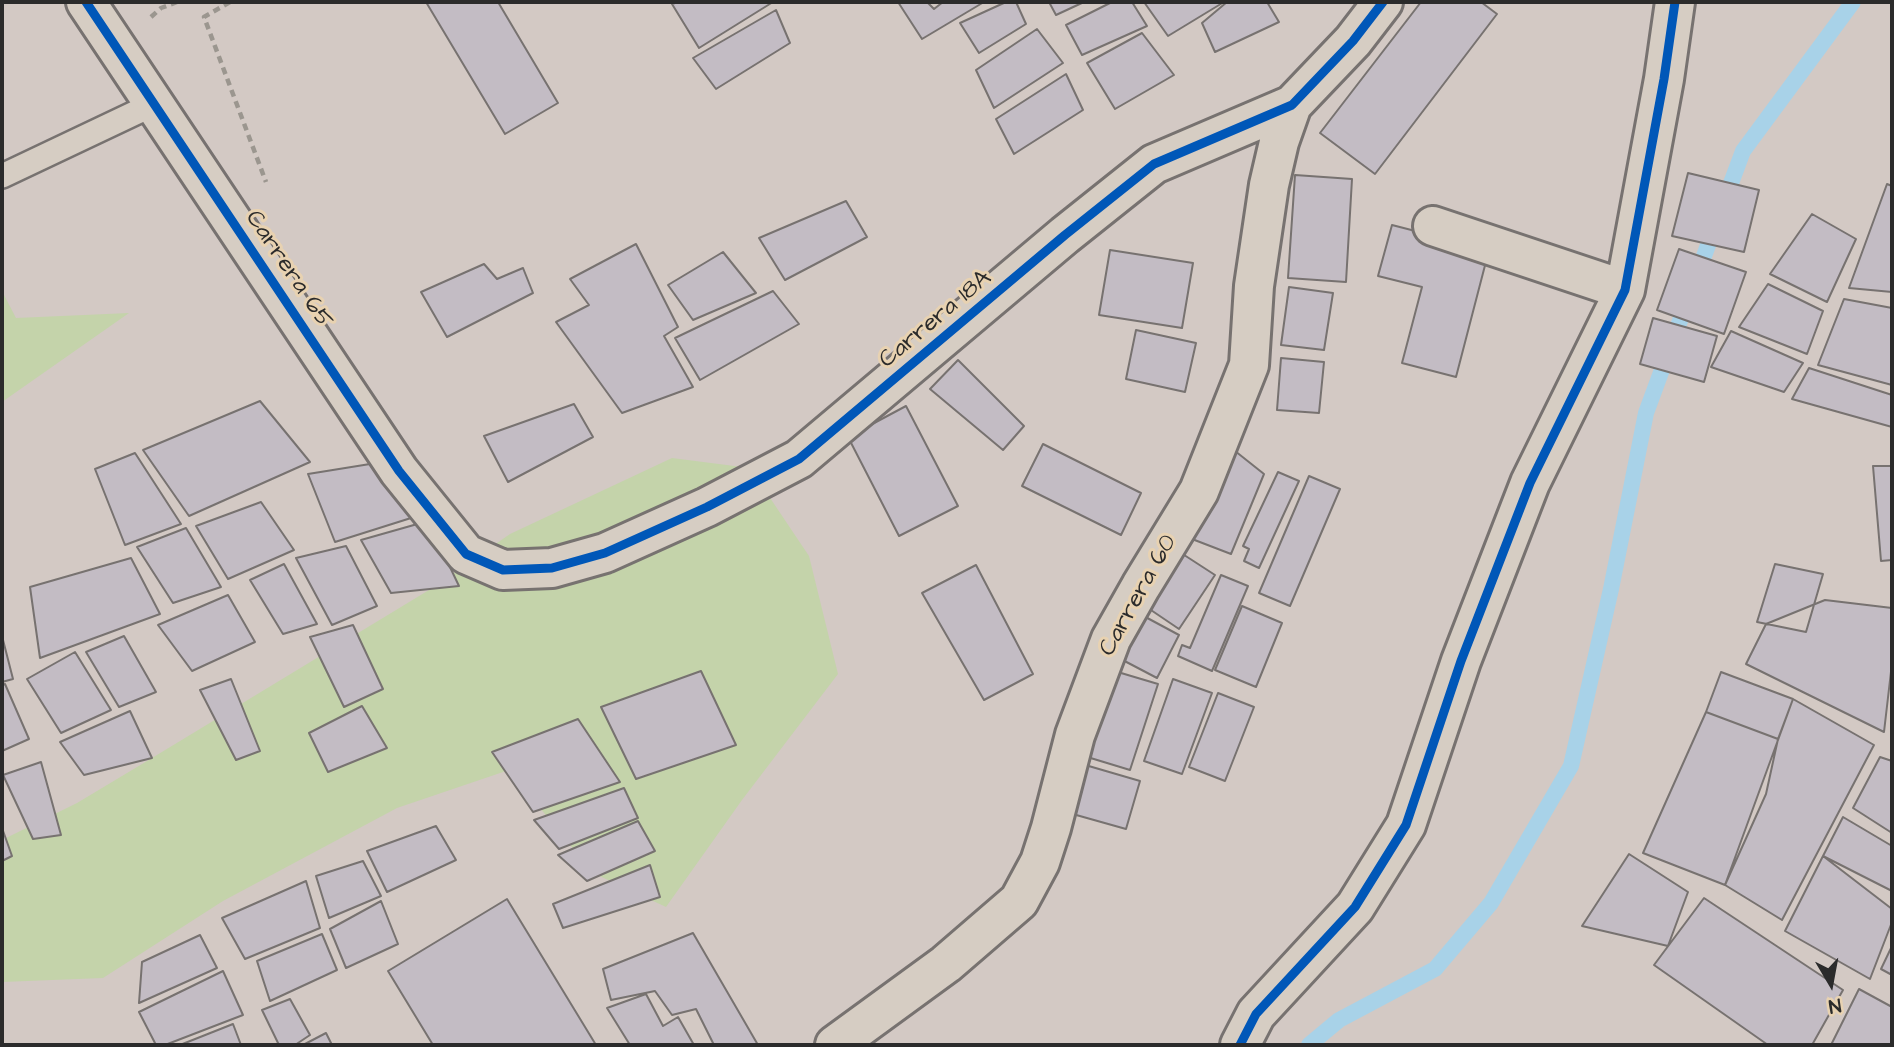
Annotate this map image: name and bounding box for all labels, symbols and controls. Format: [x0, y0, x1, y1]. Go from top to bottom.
street label: Carrera 65 [238, 206, 338, 334]
street label: Carrera 18A [874, 265, 998, 375]
street label: Carrera 60 [1094, 530, 1184, 662]
north arrow [1796, 949, 1866, 1019]
text: N [1827, 991, 1843, 1020]

